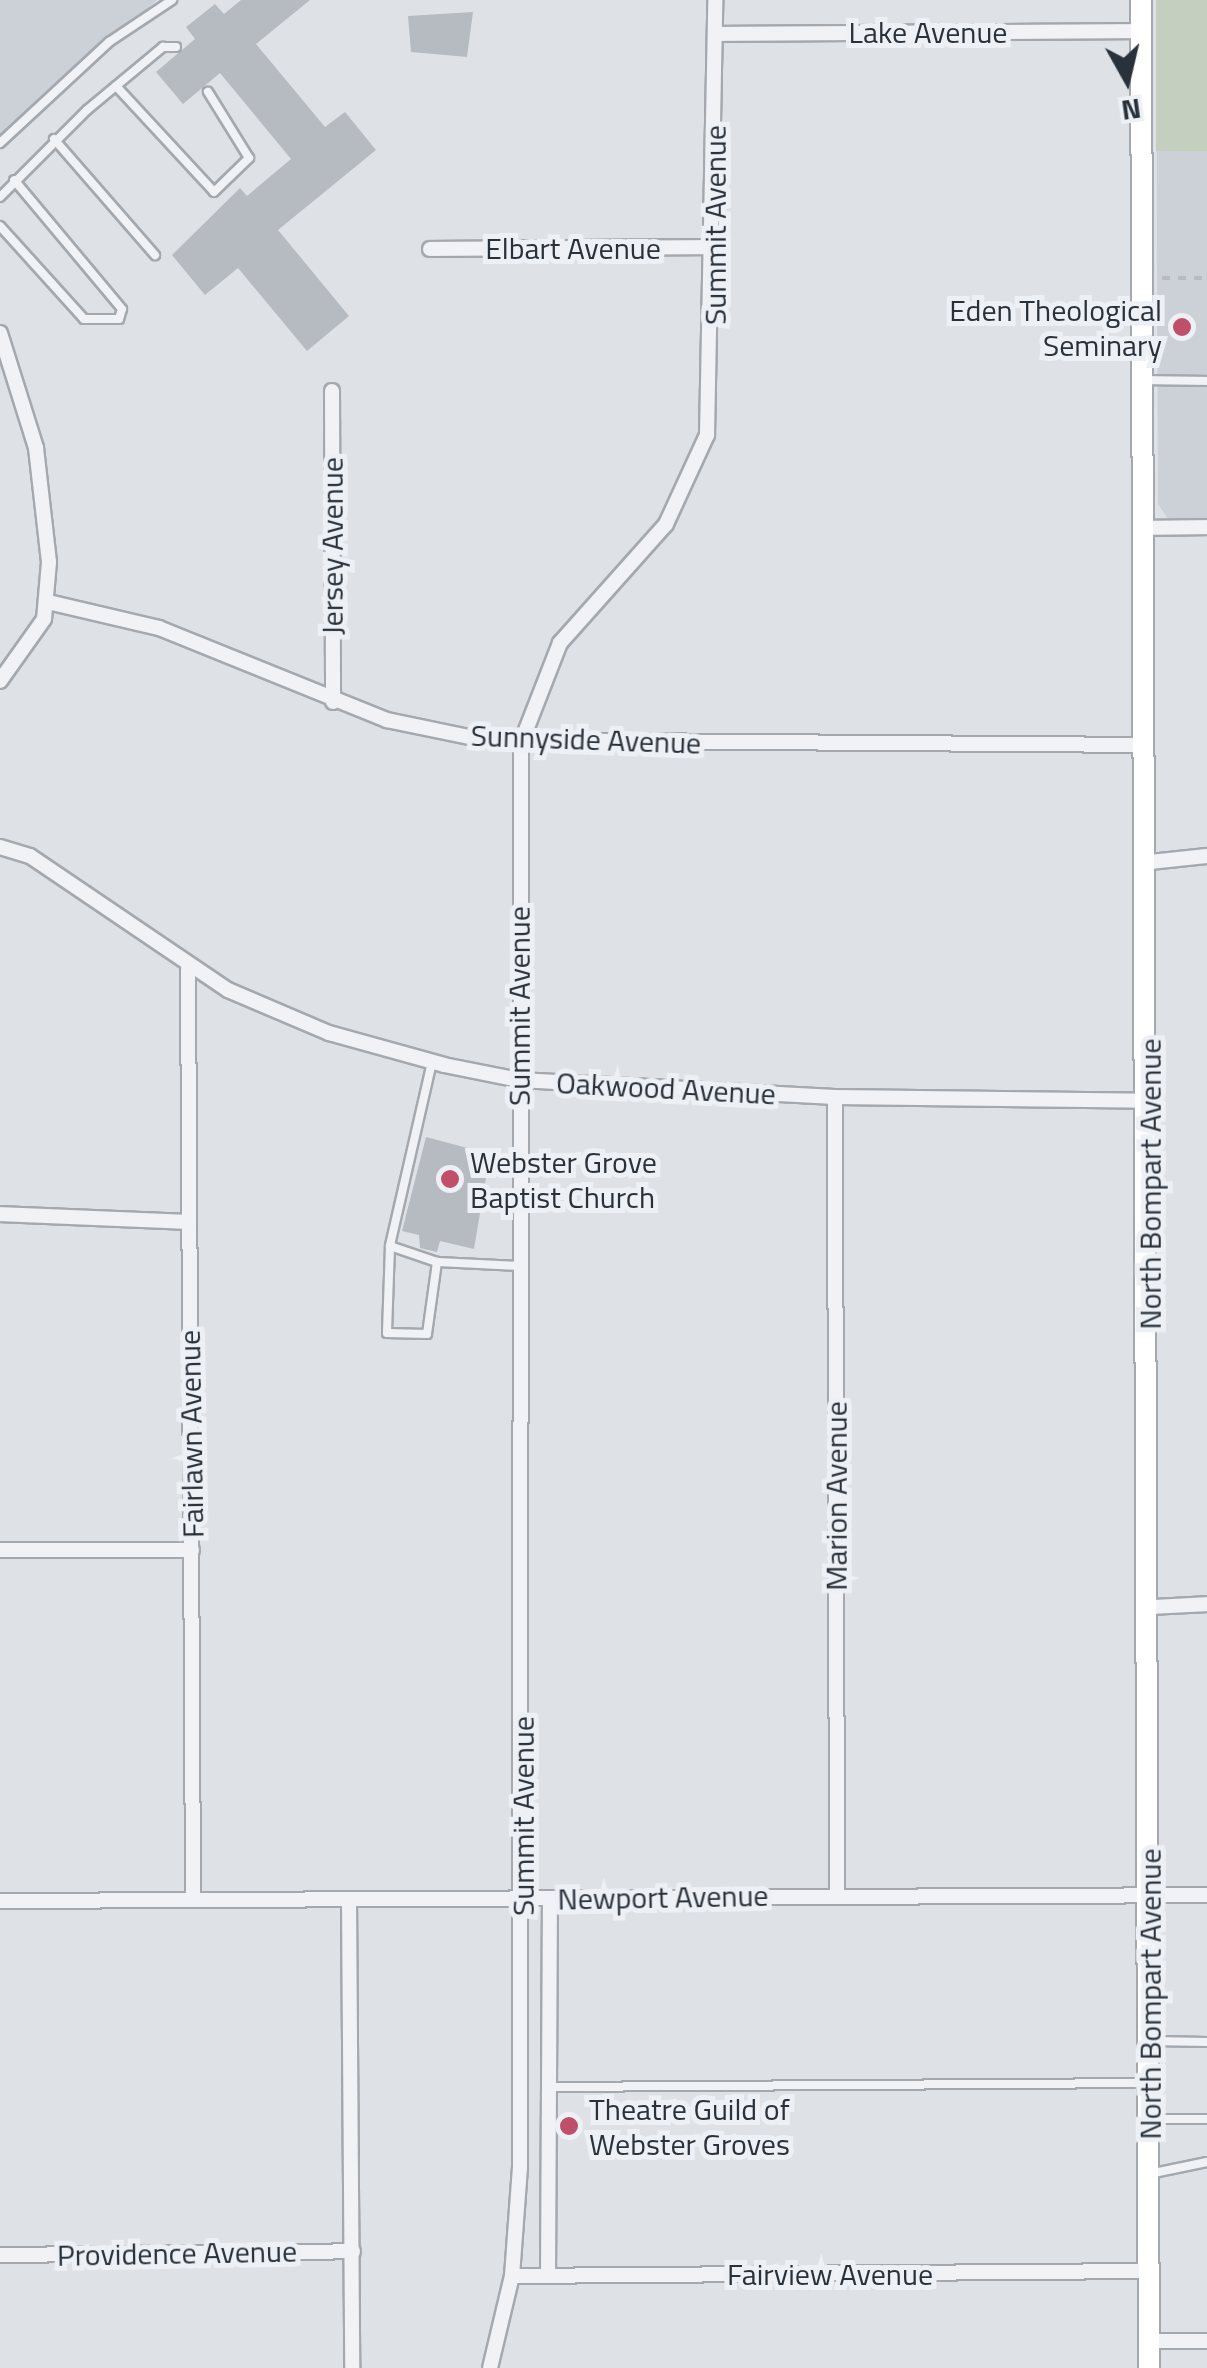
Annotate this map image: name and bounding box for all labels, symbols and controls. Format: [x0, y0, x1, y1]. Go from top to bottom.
street label: Lake Avenue [849, 14, 1007, 50]
north arrow [1077, 30, 1177, 130]
text: N [1119, 88, 1144, 133]
street label: Summit Avenue [697, 125, 733, 325]
street label: Elbart Avenue [485, 230, 661, 266]
place label: Eden Theological Seminary [949, 292, 1162, 362]
marker: Eden Theological Seminary [1171, 316, 1193, 338]
street label: Jersey Avenue [314, 457, 350, 635]
street label: Sunnyside Avenue [470, 717, 702, 761]
street label: Summit Avenue [501, 906, 537, 1106]
street label: North Bompart Avenue [1132, 1038, 1168, 1330]
street label: Oakwood Avenue [555, 1064, 777, 1112]
place label: Webster Grove Baptist Church [470, 1144, 657, 1214]
marker: Webster Grove Baptist Church [439, 1168, 461, 1190]
street label: Fairlawn Avenue [171, 1330, 211, 1538]
street label: Marion Avenue [818, 1401, 854, 1591]
street label: Summit Avenue [505, 1716, 541, 1916]
street label: North Bompart Avenue [1132, 1848, 1168, 2140]
street label: Newport Avenue [557, 1877, 769, 1917]
place label: Theatre Guild of Webster Groves [589, 2091, 790, 2162]
marker: Theatre Guild of Webster Groves [558, 2115, 580, 2137]
street label: Providence Avenue [57, 2233, 297, 2273]
street label: Fairview Avenue [727, 2256, 933, 2292]

